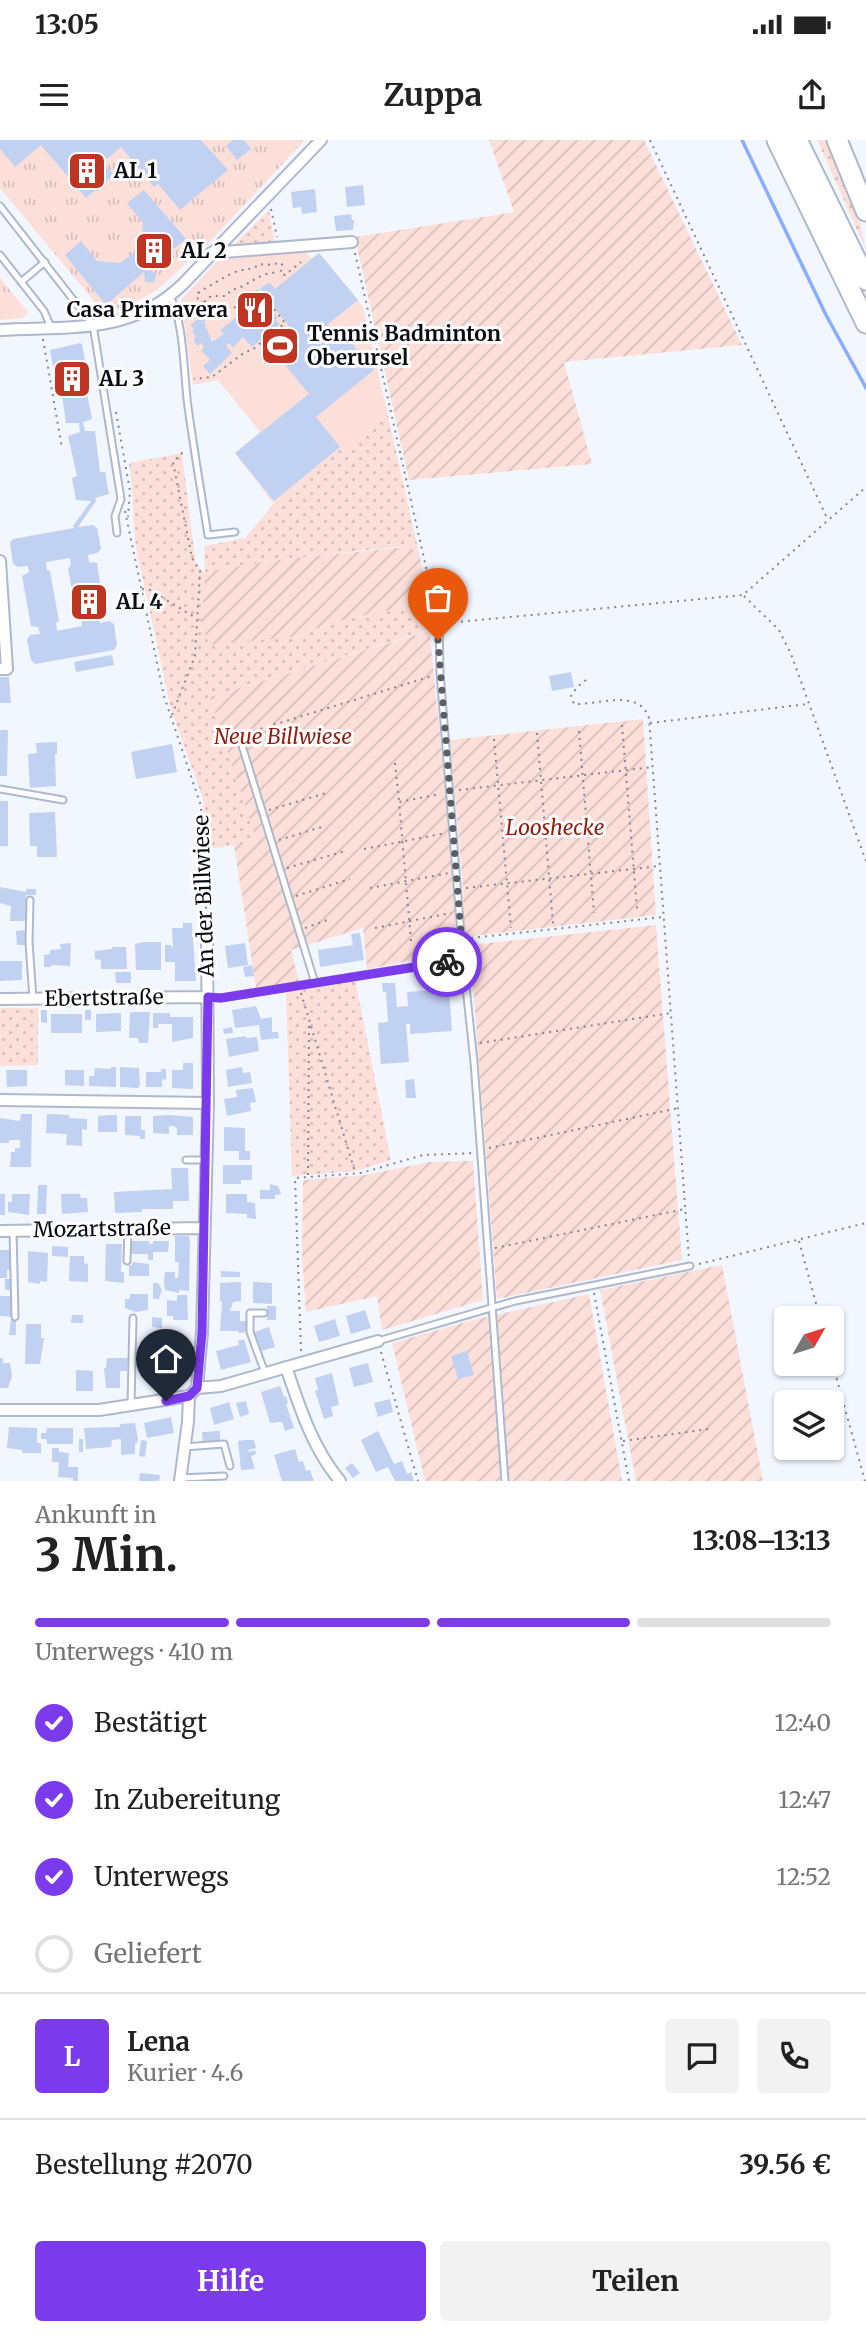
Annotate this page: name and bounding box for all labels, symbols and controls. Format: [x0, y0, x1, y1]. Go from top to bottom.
text: 13:05 [35, 8, 99, 41]
text: Zuppa [384, 75, 482, 115]
icon: menu [35, 76, 73, 114]
icon: share [793, 76, 831, 114]
building icon: AL 1 [66, 150, 108, 192]
place label: AL 1 [113, 157, 157, 184]
building icon: AL 2 [133, 230, 175, 272]
place label: AL 2 [180, 237, 227, 264]
restaurant icon: Casa Primavera [234, 289, 276, 331]
place label: Casa Primavera [67, 296, 228, 323]
place label: Tennis Badminton Oberursel [307, 320, 501, 371]
sports icon: Tennis Badminton Oberursel [259, 325, 301, 367]
building icon: AL 3 [51, 358, 93, 400]
place label: AL 3 [98, 365, 144, 392]
pin [408, 568, 468, 640]
icon: bag [419, 579, 457, 617]
building icon: AL 4 [68, 581, 110, 623]
place label: AL 4 [115, 588, 163, 615]
park label: Neue Billwiese [214, 723, 352, 750]
street label: An der Billwiese [187, 814, 220, 979]
park label: Looshecke [505, 814, 605, 841]
courier [412, 927, 482, 997]
icon: bike [428, 943, 466, 981]
street label: Ebertstraße [44, 983, 164, 1012]
street label: Mozartstraße [33, 1214, 171, 1243]
north arrow [774, 1306, 844, 1376]
map controls [774, 1306, 844, 1460]
pin [136, 1329, 196, 1401]
icon: home [147, 1340, 185, 1378]
button: layers [774, 1390, 844, 1460]
text: Ankunft in [35, 1500, 157, 1529]
text: 13:08–13:13 [693, 1524, 831, 1557]
text: 3 Min. [35, 1526, 178, 1584]
text: Unterwegs · 410 m [35, 1637, 233, 1666]
icon: check [35, 1704, 73, 1742]
text: Bestätigt [94, 1706, 207, 1739]
text: 12:40 [775, 1708, 831, 1737]
icon: check [35, 1781, 73, 1819]
text: In Zubereitung [94, 1783, 280, 1816]
text: 12:47 [778, 1785, 831, 1814]
icon: check [35, 1858, 73, 1896]
text: Unterwegs [94, 1860, 229, 1893]
text: 12:52 [777, 1862, 831, 1891]
text: Geliefert [94, 1937, 202, 1970]
button: chat [665, 2019, 739, 2093]
button: phone [757, 2019, 831, 2093]
text: Lena [127, 2025, 190, 2058]
text: L [64, 2040, 80, 2073]
text: Kurier · 4.6 [127, 2058, 243, 2087]
text: Bestellung #2070 [35, 2148, 253, 2181]
text: 39.56 € [739, 2148, 831, 2181]
button: Hilfe [35, 2241, 426, 2321]
button: Teilen [440, 2241, 831, 2321]

